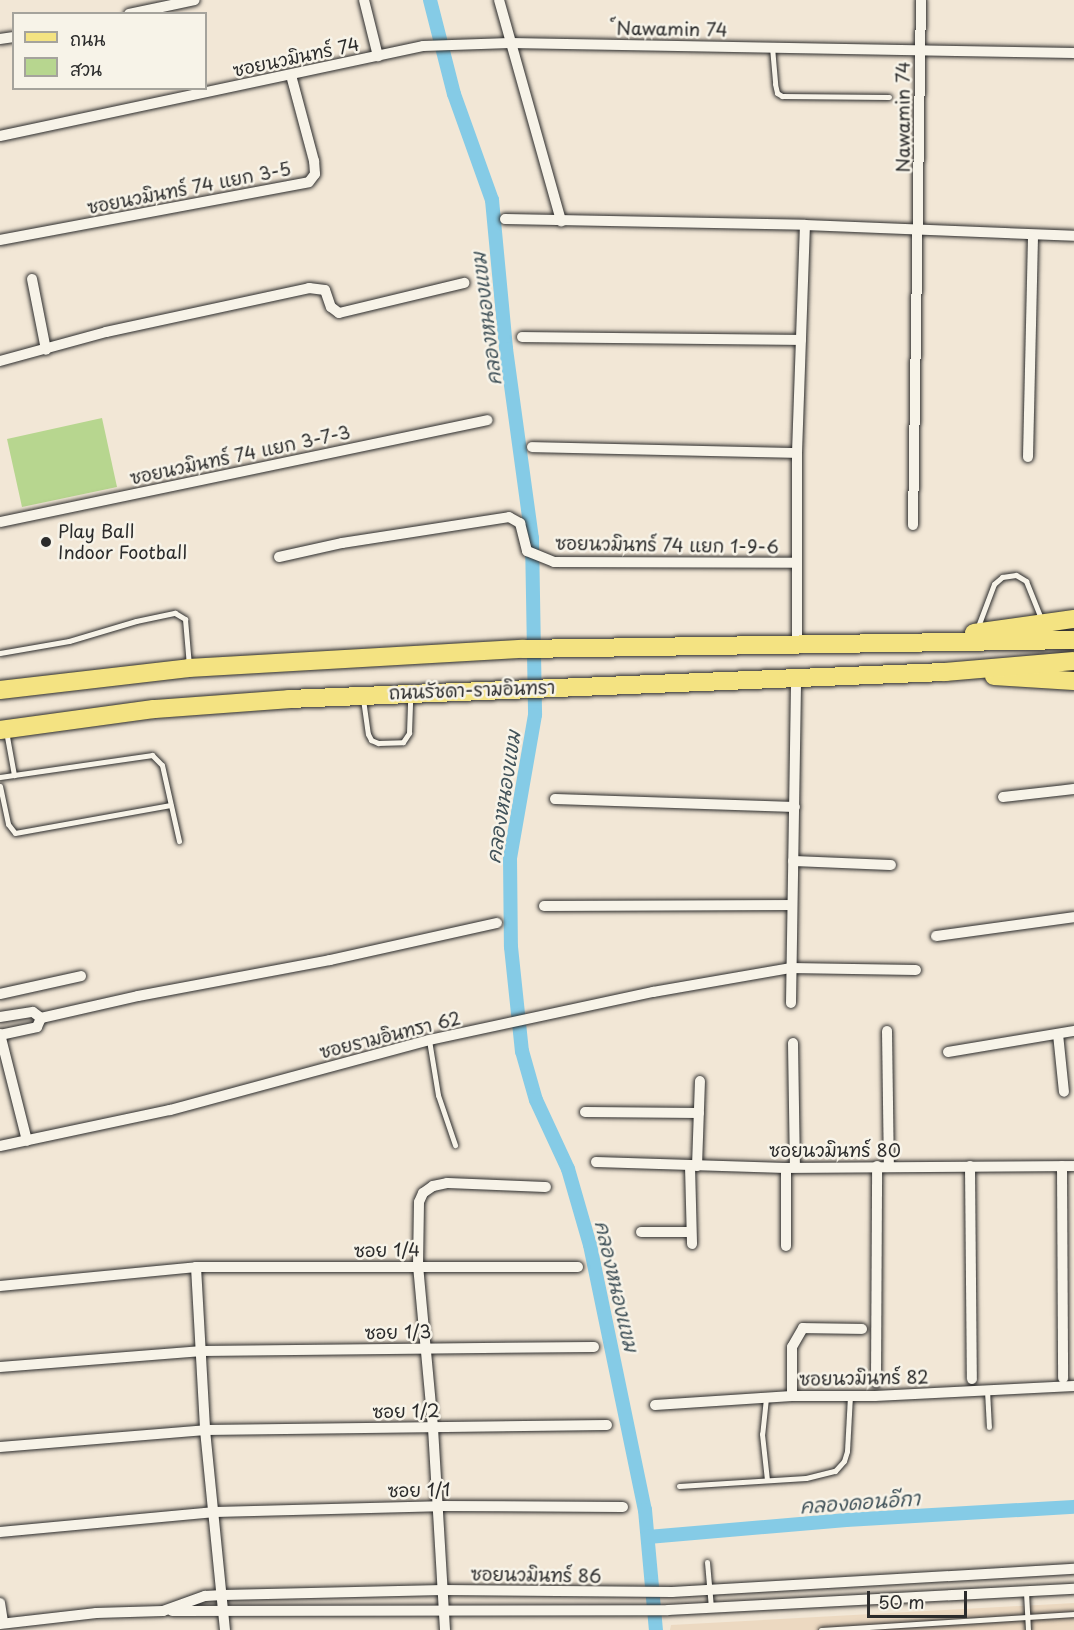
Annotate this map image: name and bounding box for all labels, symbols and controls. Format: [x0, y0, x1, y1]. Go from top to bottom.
legend [12, 12, 207, 90]
street label: ์Nawamin 74 [617, 17, 727, 41]
text: ถนน [70, 25, 105, 52]
street label: ซอยนวมินทร์ 74 [231, 33, 361, 81]
text: สวน [70, 55, 102, 82]
street label: Nawamin 74 [892, 62, 914, 172]
street label: ซอยนวมินทร์ 74 แยก 3-5 [85, 158, 293, 218]
water label: คลองหนองแขม [466, 251, 506, 387]
street label: ซอยนวมินทร์ 74 แยก 3-7-3 [128, 421, 352, 489]
place label: Play Ball Indoor Football [58, 521, 188, 564]
street label: ซอยนวมินทร์ 74 แยก 1-9-6 [555, 532, 779, 558]
marker: Play Ball Indoor Football [39, 535, 53, 549]
street label: ถนนรัชดา-รามอินทรา [388, 676, 556, 704]
water label: คลองหนองแขม [481, 729, 525, 865]
street label: ซอยรามอินทรา 62 [317, 1007, 463, 1063]
street label: ซอยนวมินทร์ 80 [769, 1139, 901, 1161]
water label: คลองหนองแขม [590, 1218, 644, 1354]
street label: ซอย 1/4 [354, 1239, 420, 1261]
street label: ซอย 1/3 [364, 1321, 432, 1343]
street label: ซอยนวมินทร์ 82 [799, 1366, 929, 1390]
street label: ซอย 1/2 [372, 1400, 440, 1422]
street label: ซอย 1/1 [387, 1479, 451, 1501]
water label: คลองดอนอีกา [799, 1486, 921, 1518]
street label: ซอยนวมินทร์ 86 [470, 1563, 602, 1587]
scale bar [870, 1579, 970, 1617]
text: 50 m [878, 1588, 925, 1615]

